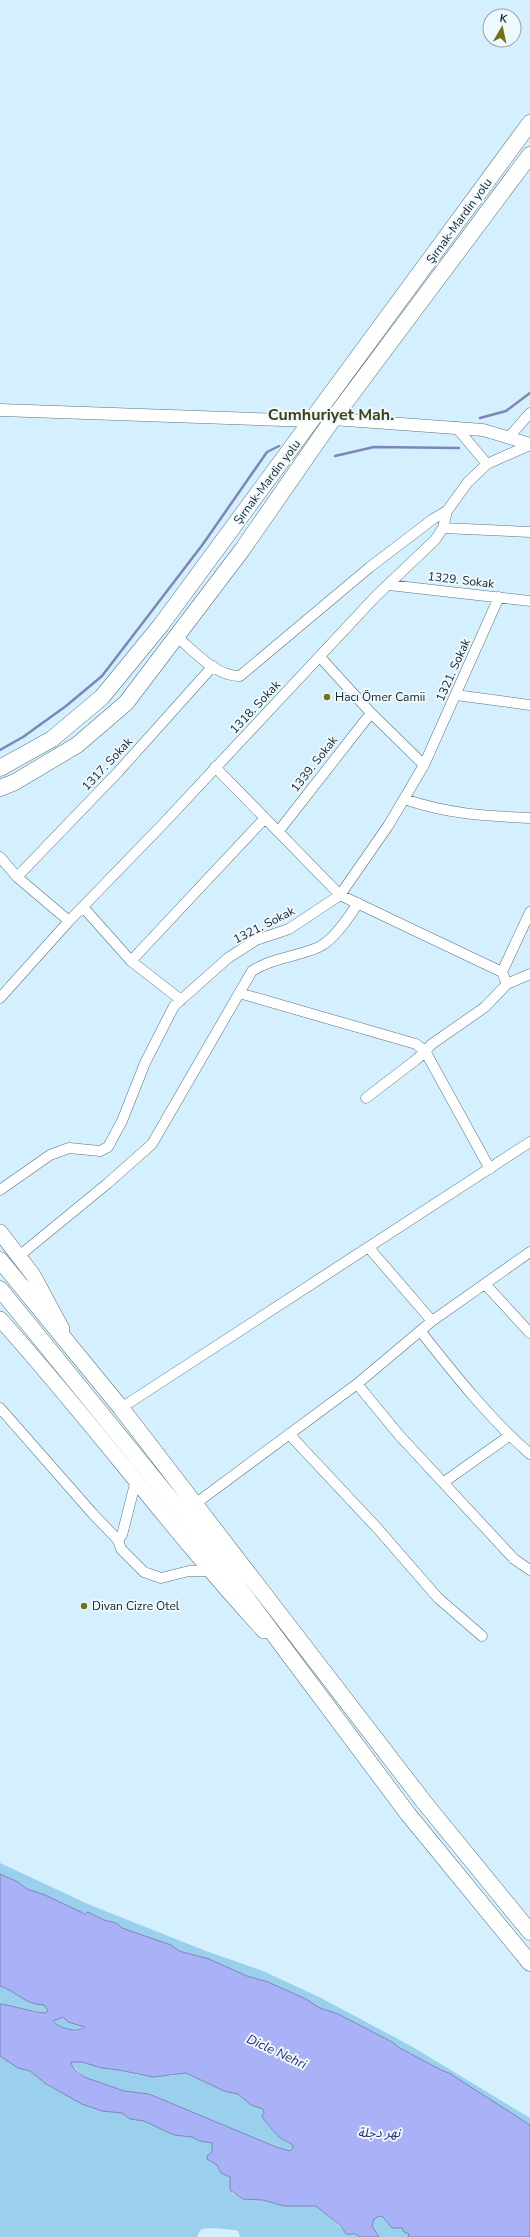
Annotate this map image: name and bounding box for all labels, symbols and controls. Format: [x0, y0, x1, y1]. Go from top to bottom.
north arrow [482, 8, 522, 48]
text: K [499, 11, 509, 27]
street label: Şırnak-Mardin yolu [423, 175, 495, 267]
district label: Cumhuriyet Mah. [268, 404, 394, 426]
street label: Şırnak-Mardin yolu [230, 436, 304, 528]
street label: 1329. Sokak [427, 568, 496, 592]
street label: 1321. Sokak [432, 635, 474, 704]
street label: 1318. Sokak [226, 676, 284, 737]
place label: Hacı Ömer Camii [335, 689, 425, 705]
marker: Hacı Ömer Camii [322, 692, 332, 702]
street label: 1339. Sokak [287, 732, 342, 795]
street label: 1317. Sokak [78, 733, 136, 794]
street label: 1321. Sokak [231, 902, 298, 947]
place label: Divan Cizre Otel [92, 1598, 180, 1614]
marker: Divan Cizre Otel [79, 1601, 89, 1611]
water label: Dicle Nehri [244, 2030, 310, 2074]
water label: نهر دجلة [358, 2124, 402, 2142]

